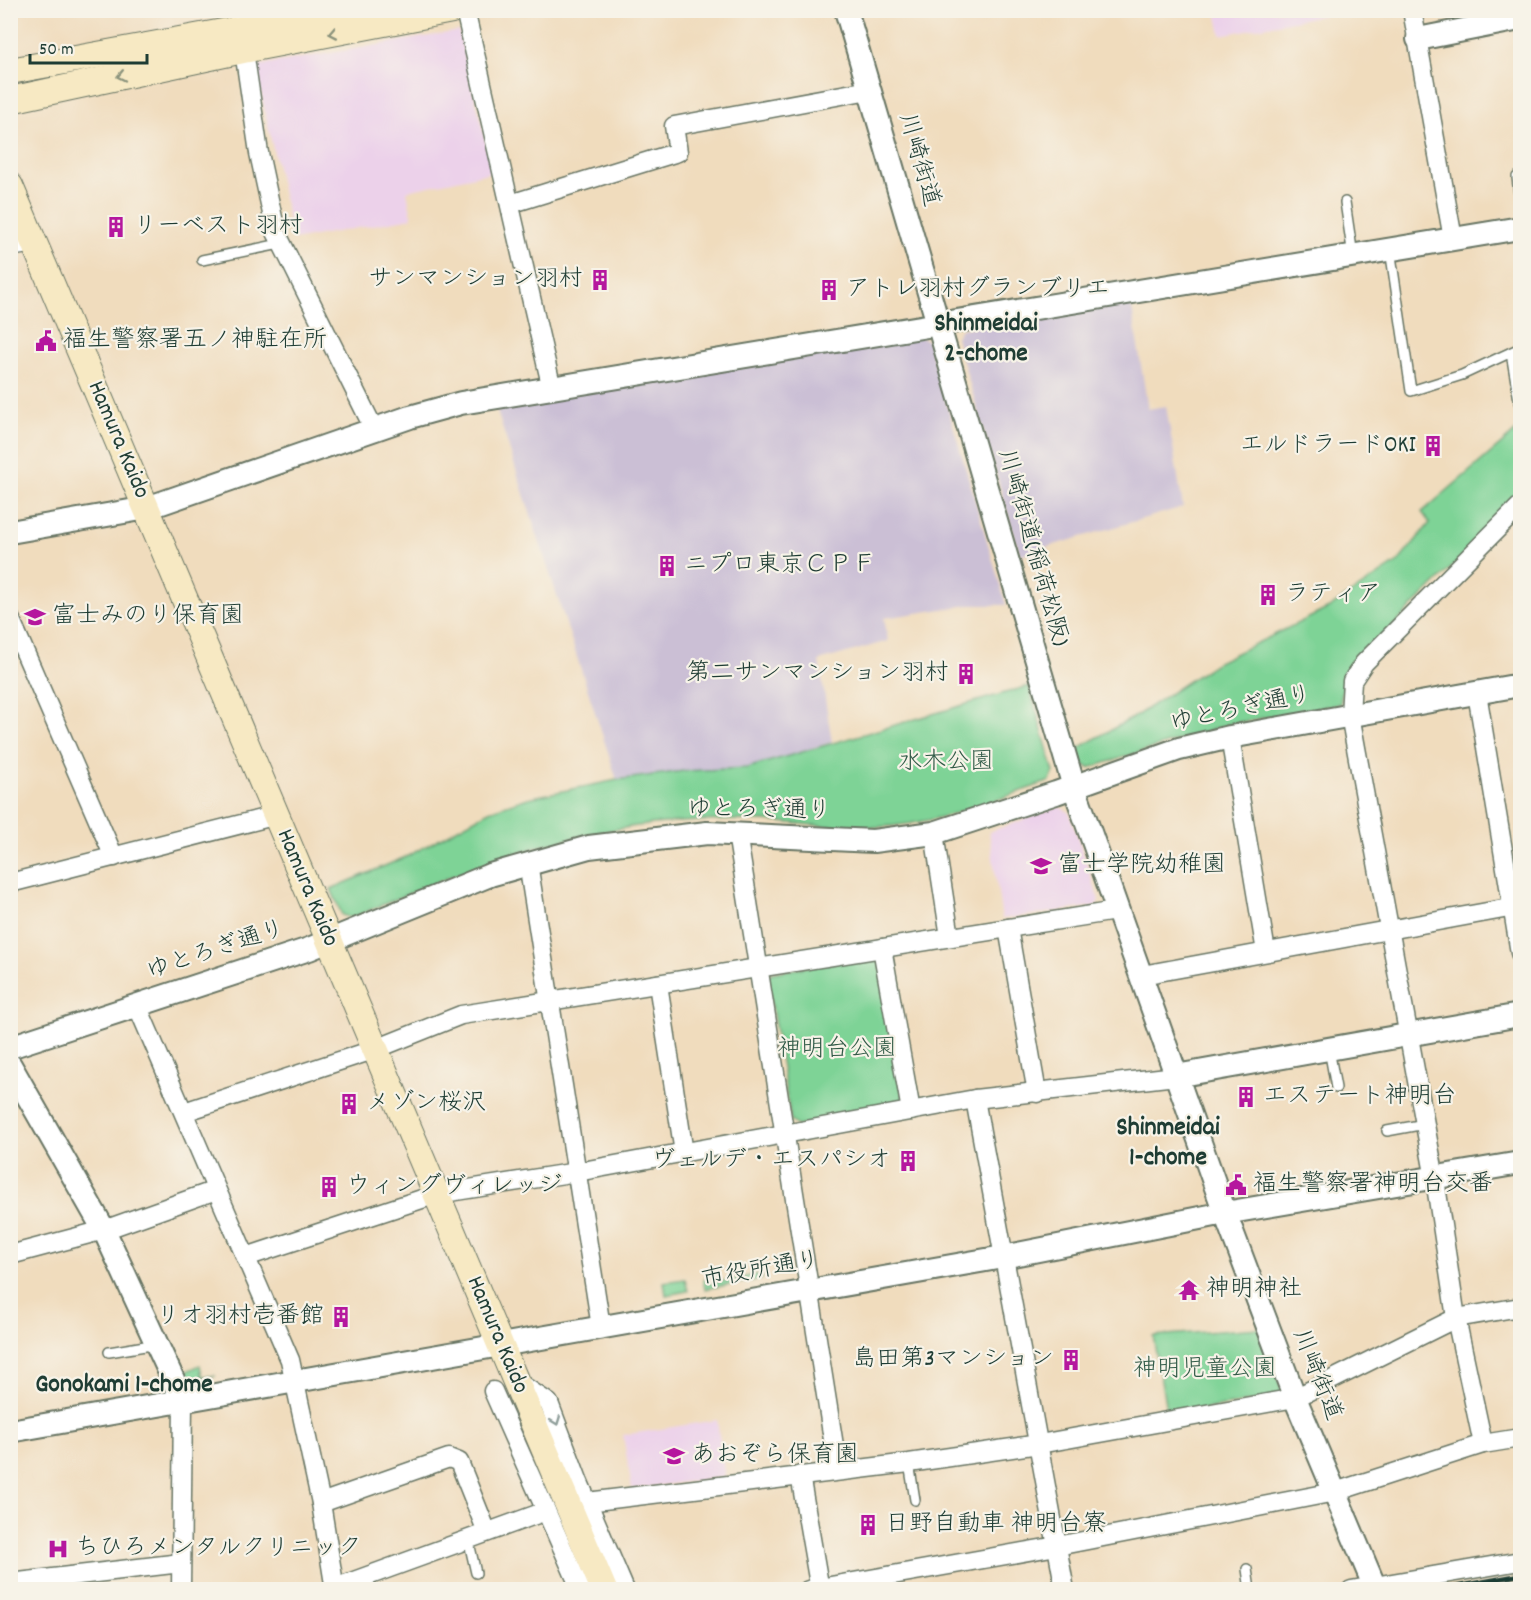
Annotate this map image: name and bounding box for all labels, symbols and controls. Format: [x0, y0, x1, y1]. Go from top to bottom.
one-way arrow [328, 26, 338, 39]
scale bar [30, 27, 147, 65]
text: 50 m [39, 38, 74, 63]
one-way arrow [116, 69, 126, 82]
street label: 川崎街道 [888, 109, 948, 211]
place label: リーベスト羽村 [133, 210, 303, 244]
building icon: リーベスト羽村 [104, 215, 128, 239]
place label: サンマンション羽村 [368, 263, 583, 297]
building icon: サンマンション羽村 [588, 268, 612, 292]
place label: アトレ羽村グランブリエ [846, 273, 1110, 307]
building icon: アトレ羽村グランブリエ [817, 278, 841, 302]
district label: Shinmeidai 2-chome [934, 306, 1038, 373]
place label: 福生警察署五ノ神駐在所 [63, 324, 327, 358]
public building icon: 福生警察署五ノ神駐在所 [34, 329, 58, 353]
street label: Hamura Kaido [78, 376, 158, 504]
place label: エルドラードOKI [1240, 429, 1417, 463]
building icon: エルドラードOKI [1421, 434, 1445, 458]
street label: 川崎街道(稲荷松阪) [988, 445, 1076, 651]
place label: ニプロ東京ＣＰＦ [684, 549, 876, 583]
building icon: ニプロ東京ＣＰＦ [655, 554, 679, 578]
place label: ラティア [1285, 578, 1381, 612]
building icon: ラティア [1256, 583, 1280, 607]
place label: 富士みのり保育園 [52, 600, 244, 634]
school or university icon: 富士みのり保育園 [23, 605, 47, 629]
place label: 第二サンマンション羽村 [686, 657, 949, 691]
building icon: 第二サンマンション羽村 [954, 662, 978, 686]
street label: ゆとろぎ通り [1167, 678, 1315, 742]
park label: 水木公園 [898, 746, 994, 780]
street label: ゆとろぎ通り [687, 793, 831, 829]
street label: Hamura Kaido [267, 824, 347, 952]
place label: 富士学院幼稚園 [1058, 849, 1226, 883]
school or university icon: 富士学院幼稚園 [1029, 854, 1053, 878]
street label: ゆとろぎ通り [142, 913, 290, 989]
park label: 神明台公園 [777, 1033, 897, 1067]
place label: エステート神明台 [1263, 1080, 1456, 1114]
building icon: エステート神明台 [1234, 1085, 1258, 1109]
place label: メゾン桜沢 [366, 1087, 486, 1121]
building icon: メゾン桜沢 [337, 1092, 361, 1116]
district label: Shinmeidai 1-chome [1116, 1110, 1220, 1177]
place label: ヴェルデ・エスパシオ [651, 1144, 891, 1178]
building icon: ヴェルデ・エスパシオ [896, 1149, 920, 1173]
place label: 福生警察署神明台交番 [1253, 1168, 1493, 1202]
place label: ウィングヴィレッジ [346, 1170, 562, 1204]
public building icon: 福生警察署神明台交番 [1224, 1173, 1248, 1197]
building icon: ウィングヴィレッジ [317, 1175, 341, 1199]
street label: 市役所通り [699, 1244, 823, 1298]
street label: Hamura Kaido [457, 1271, 537, 1399]
place label: 神明神社 [1206, 1273, 1302, 1307]
temple icon: 神明神社 [1177, 1278, 1201, 1302]
place label: リオ羽村壱番館 [156, 1300, 324, 1334]
building icon: リオ羽村壱番館 [329, 1305, 353, 1329]
street label: 川崎街道 [1282, 1324, 1350, 1426]
place label: 島田第3マンション [852, 1343, 1054, 1377]
building icon: 島田第3マンション [1059, 1348, 1083, 1372]
park label: 神明児童公園 [1133, 1353, 1277, 1387]
district label: Gonokami 1-chome [35, 1367, 213, 1404]
one-way arrow [548, 1415, 561, 1426]
place label: あおぞら保育園 [691, 1439, 859, 1473]
school or university icon: あおぞら保育園 [662, 1444, 686, 1468]
place label: 日野自動車 神明台寮 [885, 1508, 1107, 1542]
building icon: 日野自動車 神明台寮 [856, 1513, 880, 1537]
place label: ちひろメンタルクリニック [75, 1532, 362, 1566]
hospital icon: ちひろメンタルクリニック [46, 1537, 70, 1561]

